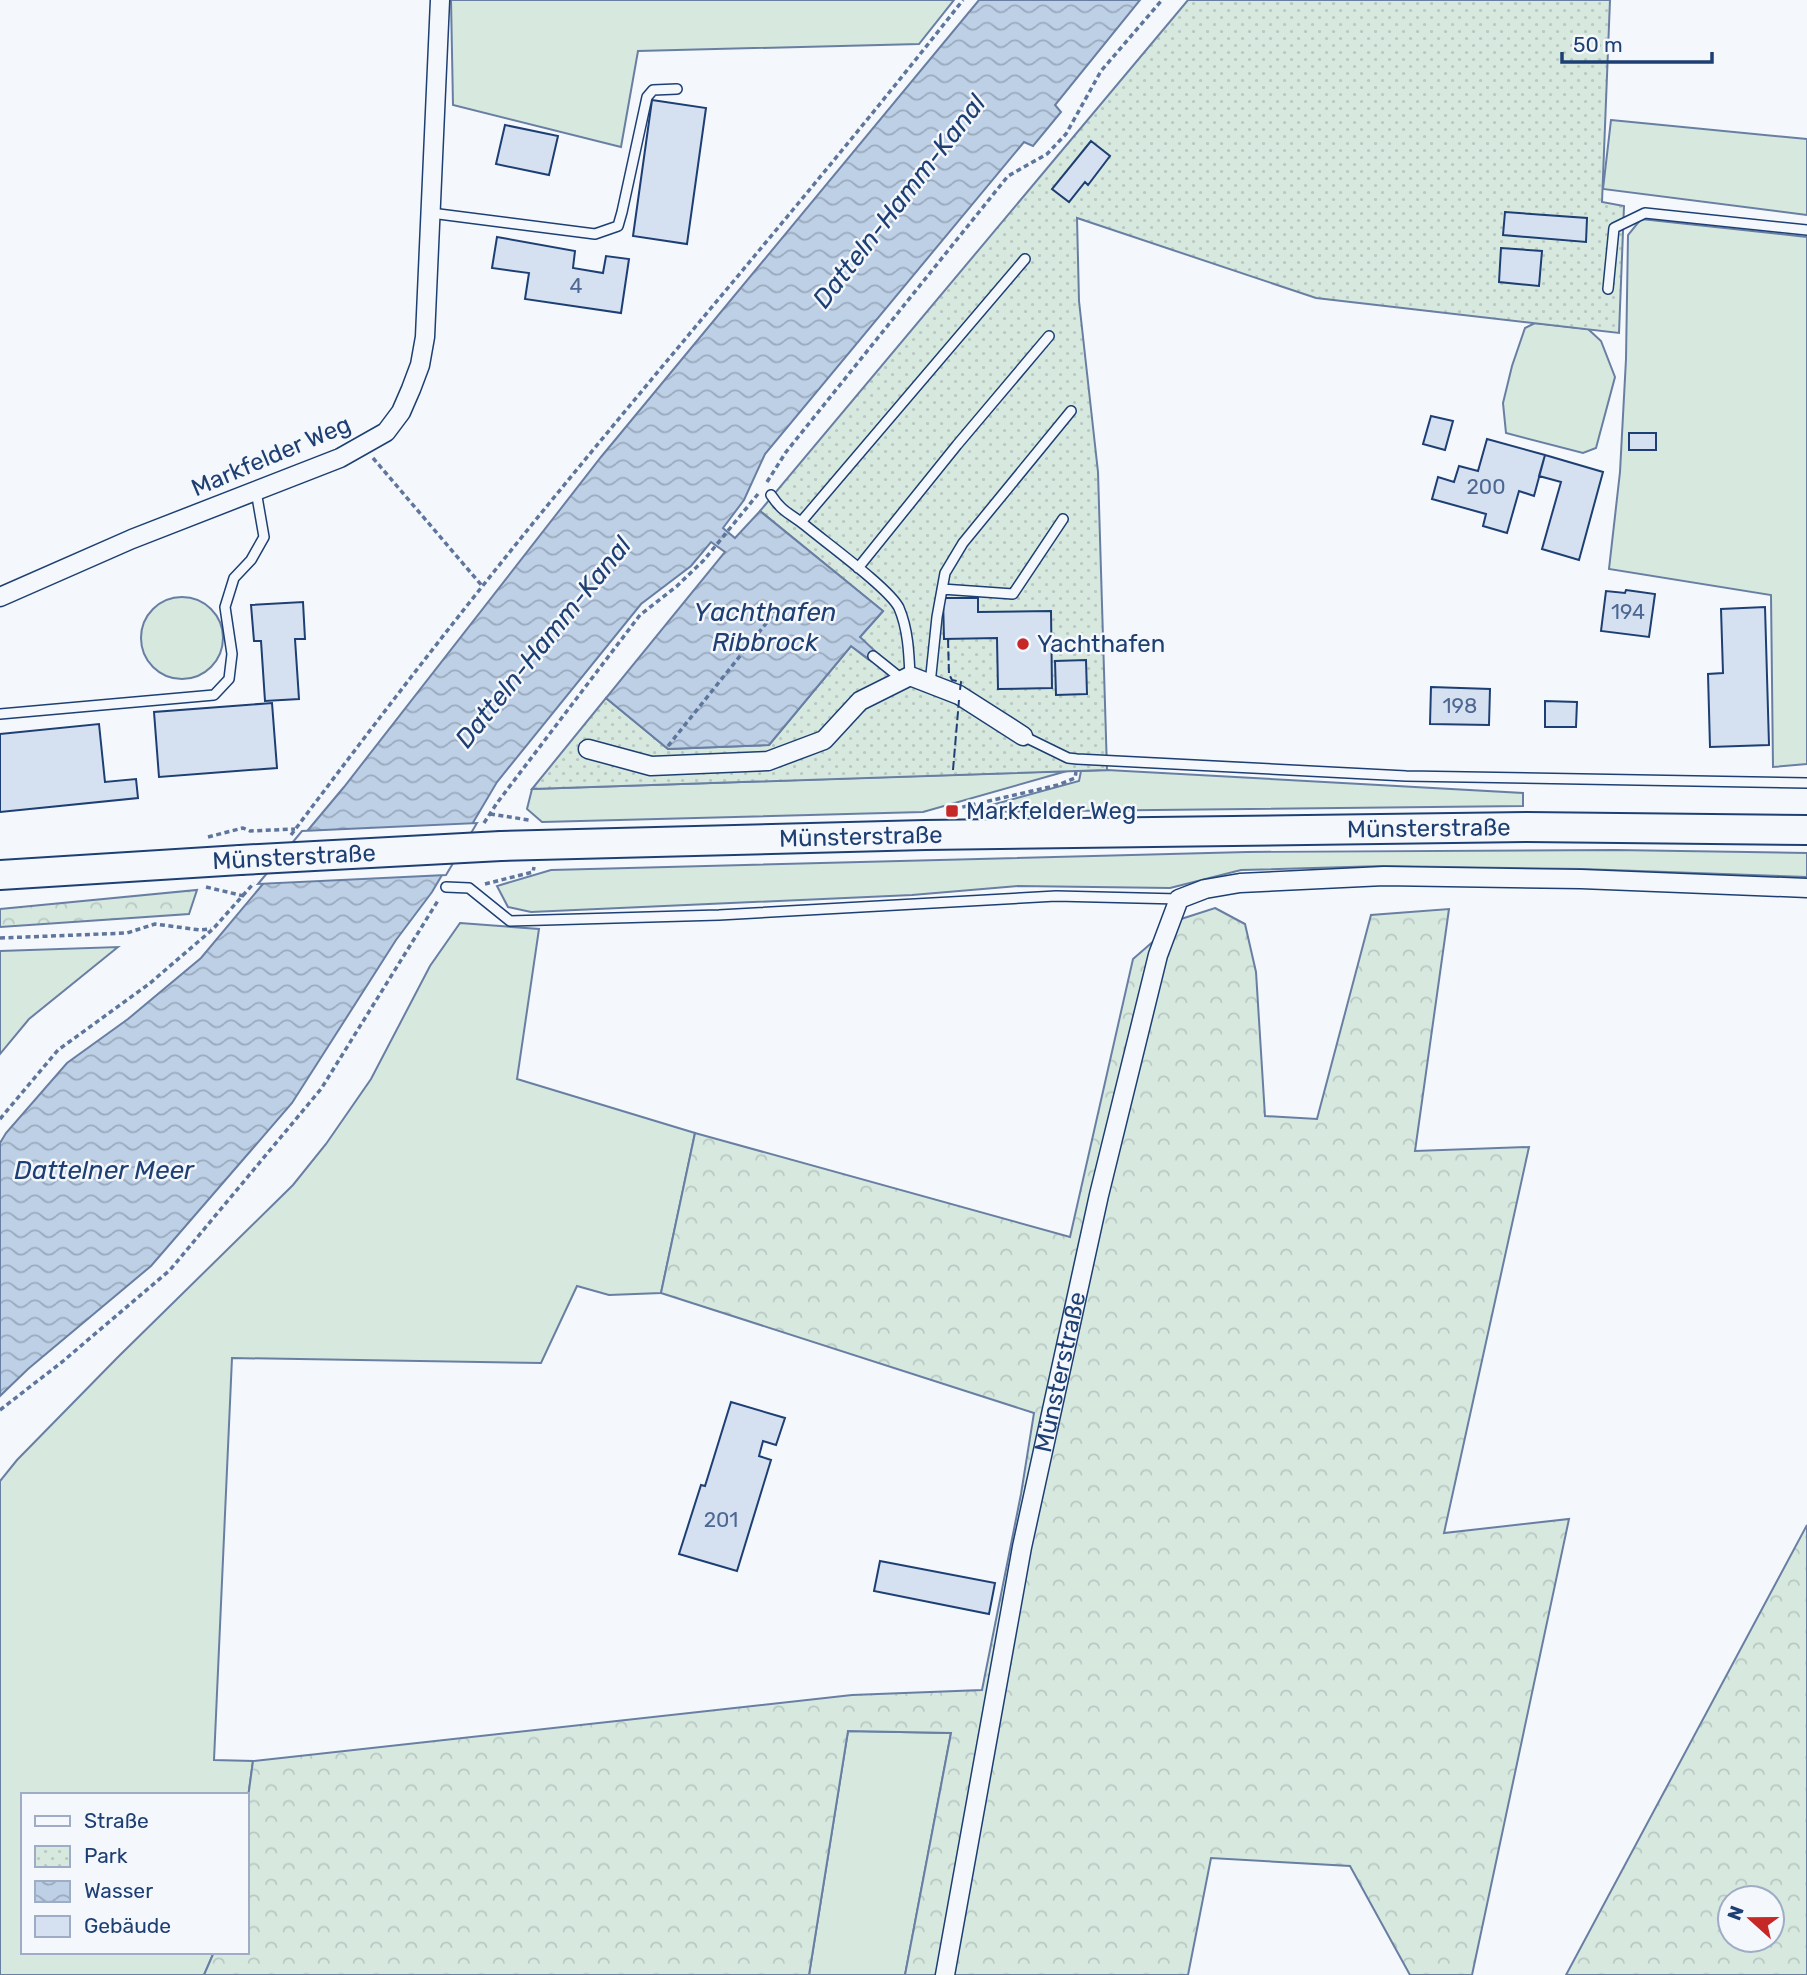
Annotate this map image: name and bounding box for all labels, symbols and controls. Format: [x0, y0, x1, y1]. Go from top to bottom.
scale bar [1562, 21, 1713, 65]
text: 50 m [1573, 32, 1623, 57]
water label: Datteln-Hamm-Kanal [806, 88, 993, 314]
house number: 4 [569, 273, 583, 298]
street label: Markfelder Weg [187, 410, 355, 502]
house number: 200 [1467, 474, 1506, 499]
water label: Datteln-Hamm-Kanal [449, 530, 638, 754]
water label: Yachthafen Ribbrock [693, 597, 837, 658]
house number: 194 [1611, 599, 1645, 624]
place label: Yachthafen [1037, 630, 1165, 658]
marker: Yachthafen [1015, 636, 1031, 652]
house number: 198 [1443, 693, 1477, 718]
place label: Markfelder Weg [966, 797, 1136, 825]
marker: Markfelder Weg [944, 803, 960, 819]
street label: Münsterstraße [1347, 813, 1511, 843]
street label: Münsterstraße [779, 821, 943, 853]
street label: Münsterstraße [212, 839, 376, 875]
water label: Dattelner Meer [14, 1155, 195, 1186]
street label: Münsterstraße [1029, 1289, 1091, 1455]
house number: 201 [704, 1507, 738, 1532]
legend [21, 1793, 248, 1954]
text: Straße [84, 1808, 149, 1833]
text: Park [84, 1843, 128, 1868]
text: Wasser [84, 1878, 153, 1903]
north arrow [1716, 1884, 1786, 1954]
text: N [1722, 1903, 1749, 1924]
text: Gebäude [84, 1913, 171, 1938]

